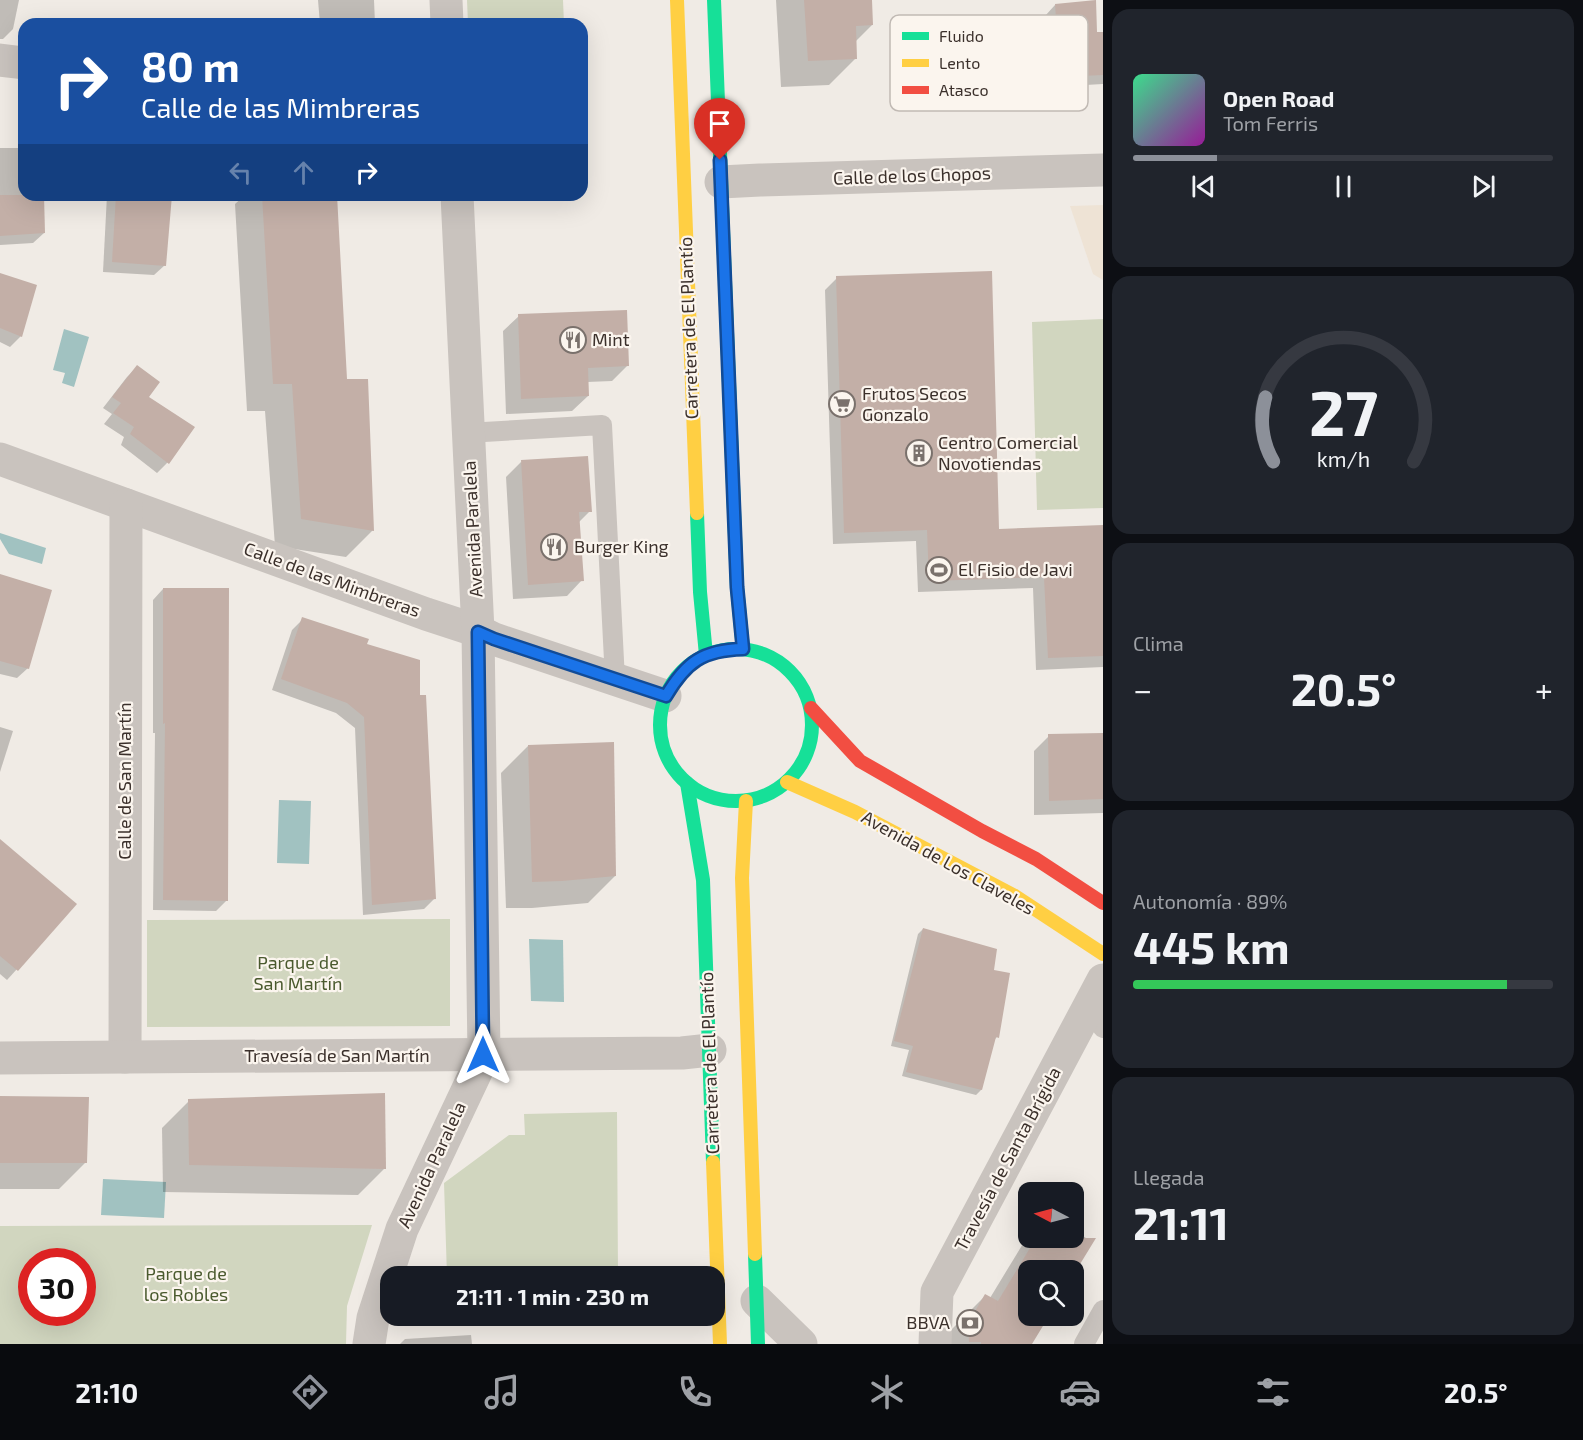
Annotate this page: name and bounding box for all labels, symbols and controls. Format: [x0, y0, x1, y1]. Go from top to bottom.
legend [890, 15, 1088, 111]
text: Fluido [939, 26, 984, 45]
text: 80 m [141, 40, 240, 90]
icon: right [42, 42, 120, 120]
text: Lento [939, 53, 980, 72]
text: Atasco [939, 80, 989, 99]
text: Open Road [1223, 85, 1335, 111]
text: Calle de las Mimbreras [141, 91, 420, 123]
pin [694, 98, 745, 160]
icon: arrive [703, 107, 736, 140]
text: Tom Ferris [1223, 111, 1318, 135]
icon: left [224, 156, 257, 189]
icon: ahead [287, 156, 320, 189]
icon: right [350, 156, 383, 189]
street label: Calle de los Chopos [833, 161, 991, 189]
icon: previous [1187, 170, 1220, 203]
icon: pause [1327, 170, 1360, 203]
icon: next [1467, 170, 1500, 203]
street label: Carretera de El Plantío [674, 236, 702, 420]
restaurant icon: Mint [558, 325, 588, 355]
place label: Mint [592, 328, 630, 350]
text: 27 [1308, 374, 1378, 449]
place label: Frutos Secos Gonzalo [862, 382, 967, 425]
supermarket icon: Frutos Secos Gonzalo [827, 389, 857, 419]
place label: Centro Comercial Novotiendas [938, 431, 1079, 474]
building icon: Centro Comercial Novotiendas [904, 438, 934, 468]
text: km/h [1316, 446, 1370, 471]
street label: Avenida Paralela [457, 460, 487, 598]
restaurant icon: Burger King [539, 532, 569, 562]
place label: Burger King [574, 535, 669, 557]
street label: Calle de las Mimbreras [241, 537, 424, 621]
sports icon: El Fisio de Javi [924, 555, 954, 585]
place label: El Fisio de Javi [958, 558, 1073, 580]
text: Clima [1133, 631, 1184, 655]
text: 20.5° [1291, 661, 1396, 715]
text: − [1133, 669, 1152, 709]
text: + [1535, 669, 1553, 709]
street label: Calle de San Martín [113, 702, 135, 860]
street label: Avenida de Los Claveles [858, 805, 1039, 919]
text: Autonomía · 89% [1133, 889, 1287, 913]
text: 445 km [1133, 919, 1290, 973]
park label: Parque de San Martín [253, 951, 343, 994]
street label: Carretera de El Plantío [695, 971, 723, 1155]
position arrow [451, 1023, 515, 1087]
street label: Travesía de San Martín [244, 1044, 430, 1066]
street label: Travesía de Santa Brígida [949, 1063, 1065, 1254]
street label: Avenida Paralela [392, 1098, 470, 1231]
text: Llegada [1133, 1165, 1204, 1189]
north arrow [1018, 1182, 1084, 1248]
map controls [1018, 1182, 1084, 1326]
text: 21:11 [1133, 1195, 1229, 1249]
speed limit sign: 30 [18, 1248, 96, 1326]
button: search [1018, 1260, 1084, 1326]
park label: Parque de los Robles [144, 1262, 228, 1305]
text: 21:11 · 1 min · 230 m [456, 1283, 649, 1309]
bank icon: BBVA [955, 1308, 985, 1338]
place label: BBVA [906, 1311, 951, 1333]
icon: directions [289, 1371, 331, 1413]
icon: music [481, 1371, 523, 1413]
icon: phone [674, 1371, 716, 1413]
icon: climate [866, 1371, 908, 1413]
icon: car [1059, 1371, 1101, 1413]
icon: filters [1252, 1371, 1294, 1413]
text: 21:10 [75, 1376, 138, 1408]
text: 20.5° [1444, 1376, 1508, 1408]

